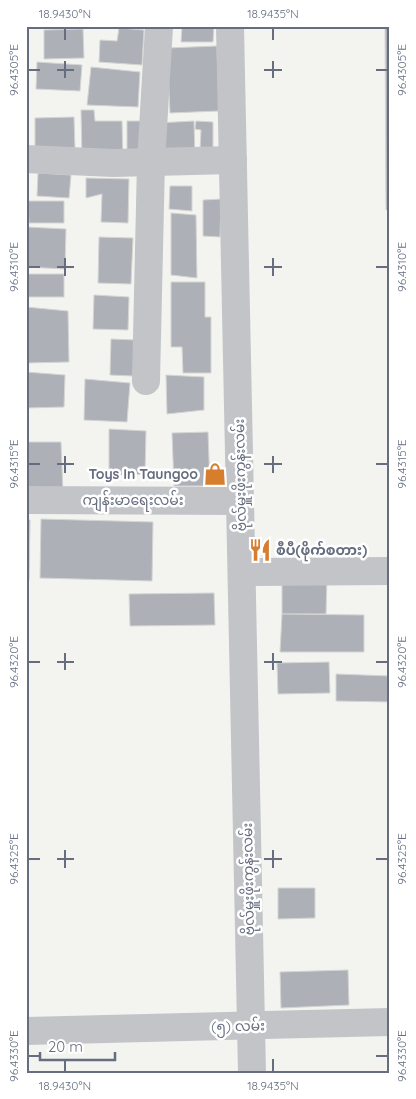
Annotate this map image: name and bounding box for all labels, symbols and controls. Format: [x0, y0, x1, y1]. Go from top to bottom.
text: 18.9430°N [39, 6, 91, 21]
text: 18.9435°N [247, 6, 299, 21]
text: 96.4305°E [6, 44, 21, 96]
text: 96.4305°E [394, 44, 409, 96]
text: 96.4310°E [6, 242, 21, 292]
text: 96.4310°E [394, 242, 409, 292]
street label: ဗိုလ်မှူးဖိုးကွန်းလမ်း [229, 419, 253, 531]
text: 96.4315°E [6, 439, 21, 489]
text: 96.4315°E [394, 439, 409, 489]
shop icon: Toys In Taungoo [202, 461, 228, 487]
place label: Toys In Taungoo [89, 465, 198, 483]
street label: ကျန်းမာရေးလမ်း [82, 490, 184, 512]
restaurant icon: စီပီ(ဖိုက်စတား) [247, 537, 273, 563]
place label: စီပီ(ဖိုက်စတား) [276, 540, 367, 562]
text: 96.4320°E [6, 636, 21, 688]
text: 96.4320°E [394, 636, 409, 688]
street label: ဗိုလ်မှူးဖိုးကွန်းလမ်း [237, 823, 261, 935]
text: 96.4325°E [6, 833, 21, 885]
text: 96.4325°E [394, 833, 409, 885]
street label: (၅) လမ်း [211, 1016, 265, 1038]
scale bar [40, 1029, 115, 1061]
text: 96.4330°E [6, 1030, 21, 1082]
text: 96.4330°E [394, 1030, 409, 1082]
text: 20 m [48, 1037, 83, 1056]
text: 18.9430°N [39, 1078, 91, 1093]
text: 18.9435°N [247, 1078, 299, 1093]

